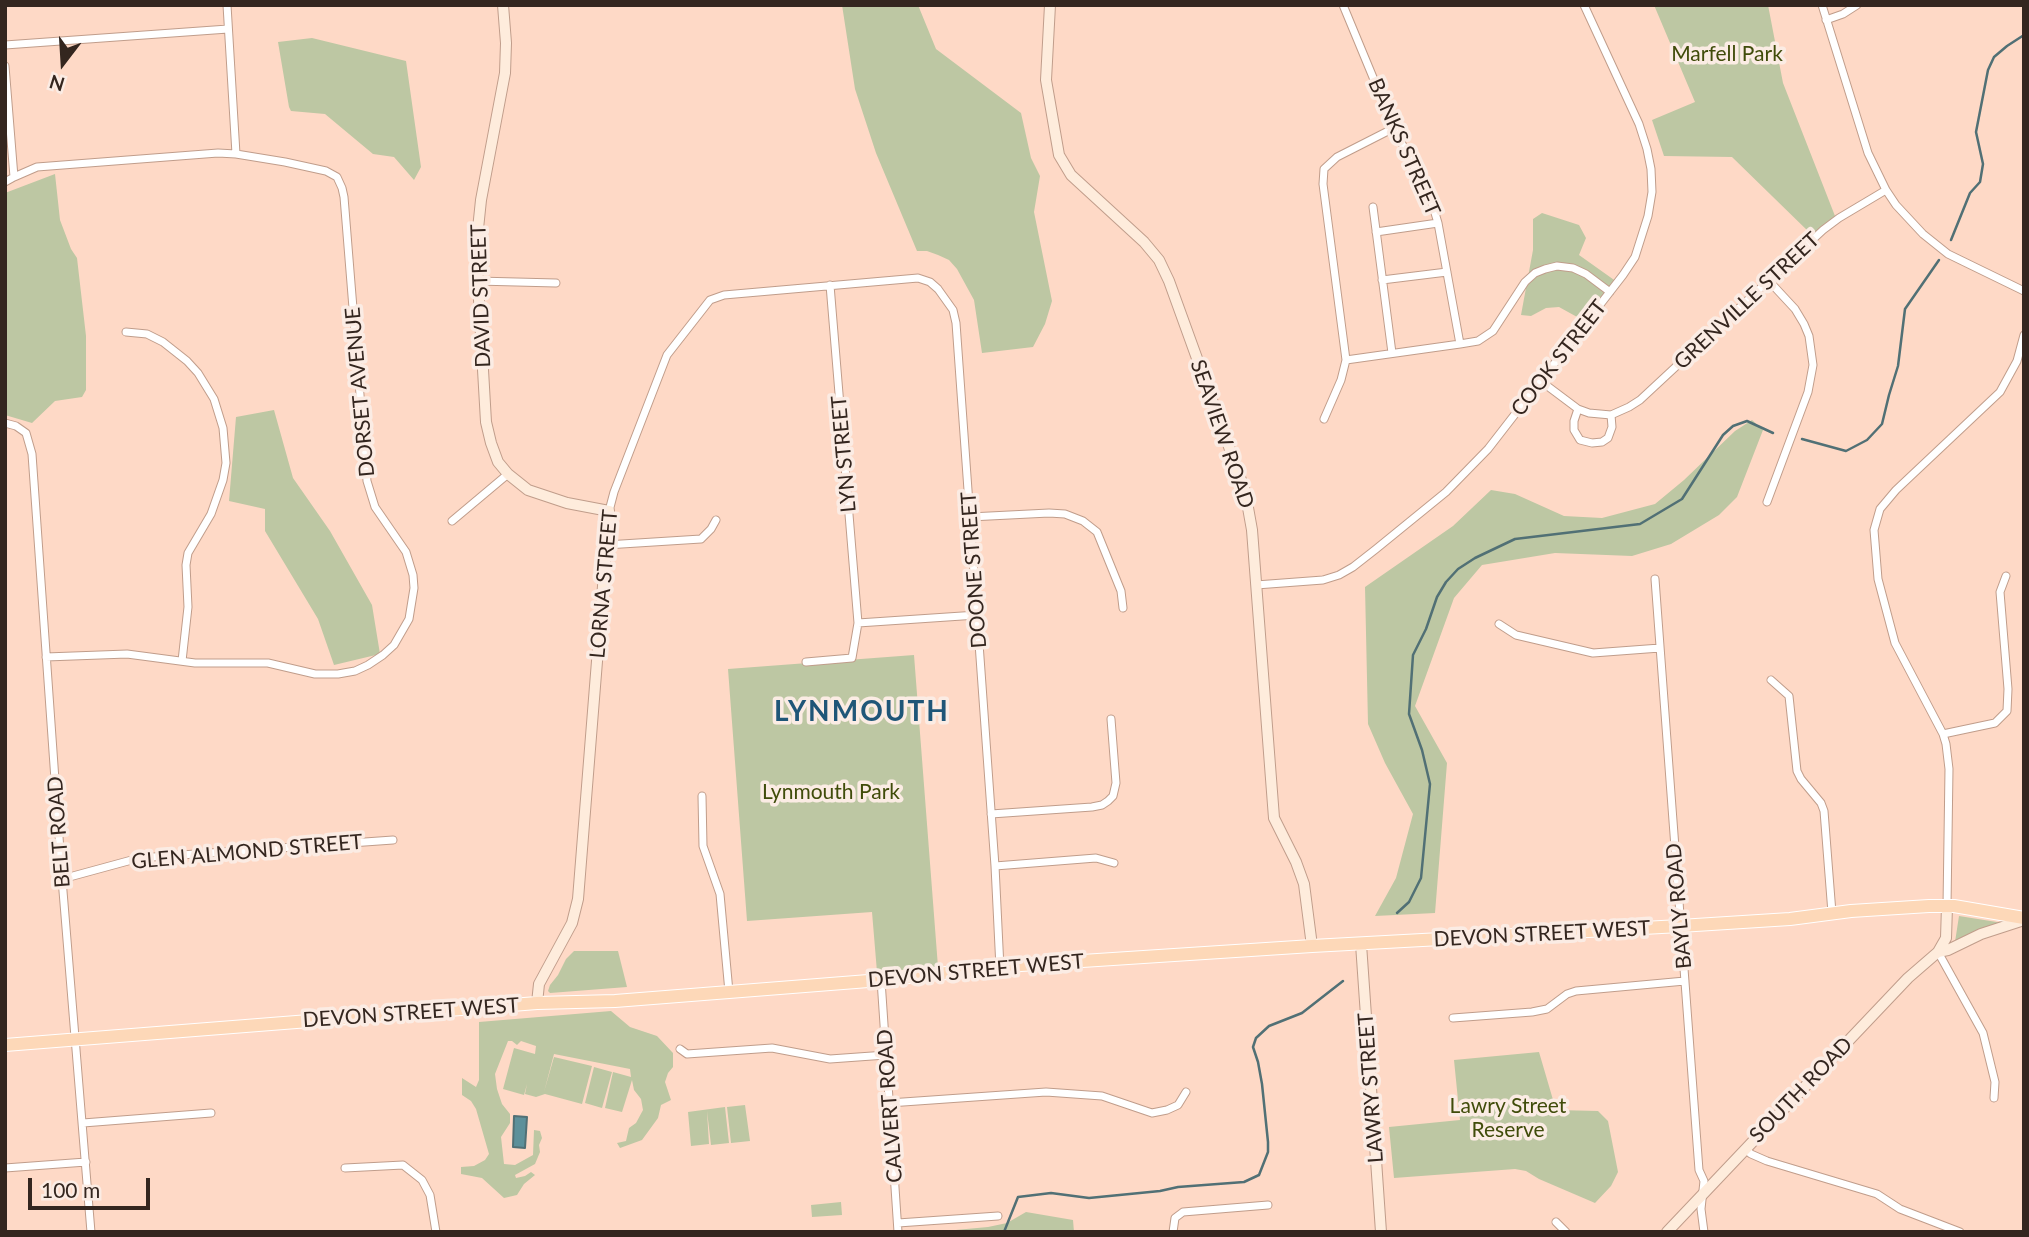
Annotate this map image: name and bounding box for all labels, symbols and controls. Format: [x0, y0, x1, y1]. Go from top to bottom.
north arrow [28, 28, 98, 98]
park label: Marfell Park [1671, 41, 1783, 67]
text: N [46, 70, 67, 97]
street label: BANKS STREET [1362, 74, 1446, 220]
street label: DAVID STREET [466, 224, 496, 368]
street label: GRENVILLE STREET [1669, 227, 1825, 375]
street label: COOK STREET [1506, 295, 1612, 421]
street label: DORSET AVENUE [340, 306, 380, 478]
street label: SEAVIEW ROAD [1185, 356, 1259, 512]
street label: LYN STREET [826, 395, 862, 513]
street label: DOONE STREET [956, 491, 992, 649]
street label: LORNA STREET [585, 509, 623, 659]
district label: LYNMOUTH [775, 695, 949, 729]
street label: BELT ROAD [43, 775, 75, 889]
park label: Lynmouth Park [762, 779, 900, 805]
street label: GLEN ALMOND STREET [130, 829, 364, 875]
street label: BAYLY ROAD [1661, 842, 1697, 970]
street label: DEVON STREET WEST [1433, 916, 1651, 952]
street label: DEVON STREET WEST [867, 949, 1085, 993]
street label: DEVON STREET WEST [302, 993, 520, 1033]
street label: LAWRY STREET [1353, 1012, 1389, 1164]
street label: CALVERT ROAD [872, 1029, 908, 1183]
street label: SOUTH ROAD [1744, 1032, 1858, 1148]
park label: Lawry Street Reserve [1450, 1093, 1566, 1143]
scale bar [32, 1164, 154, 1208]
text: 100 m [41, 1177, 100, 1202]

